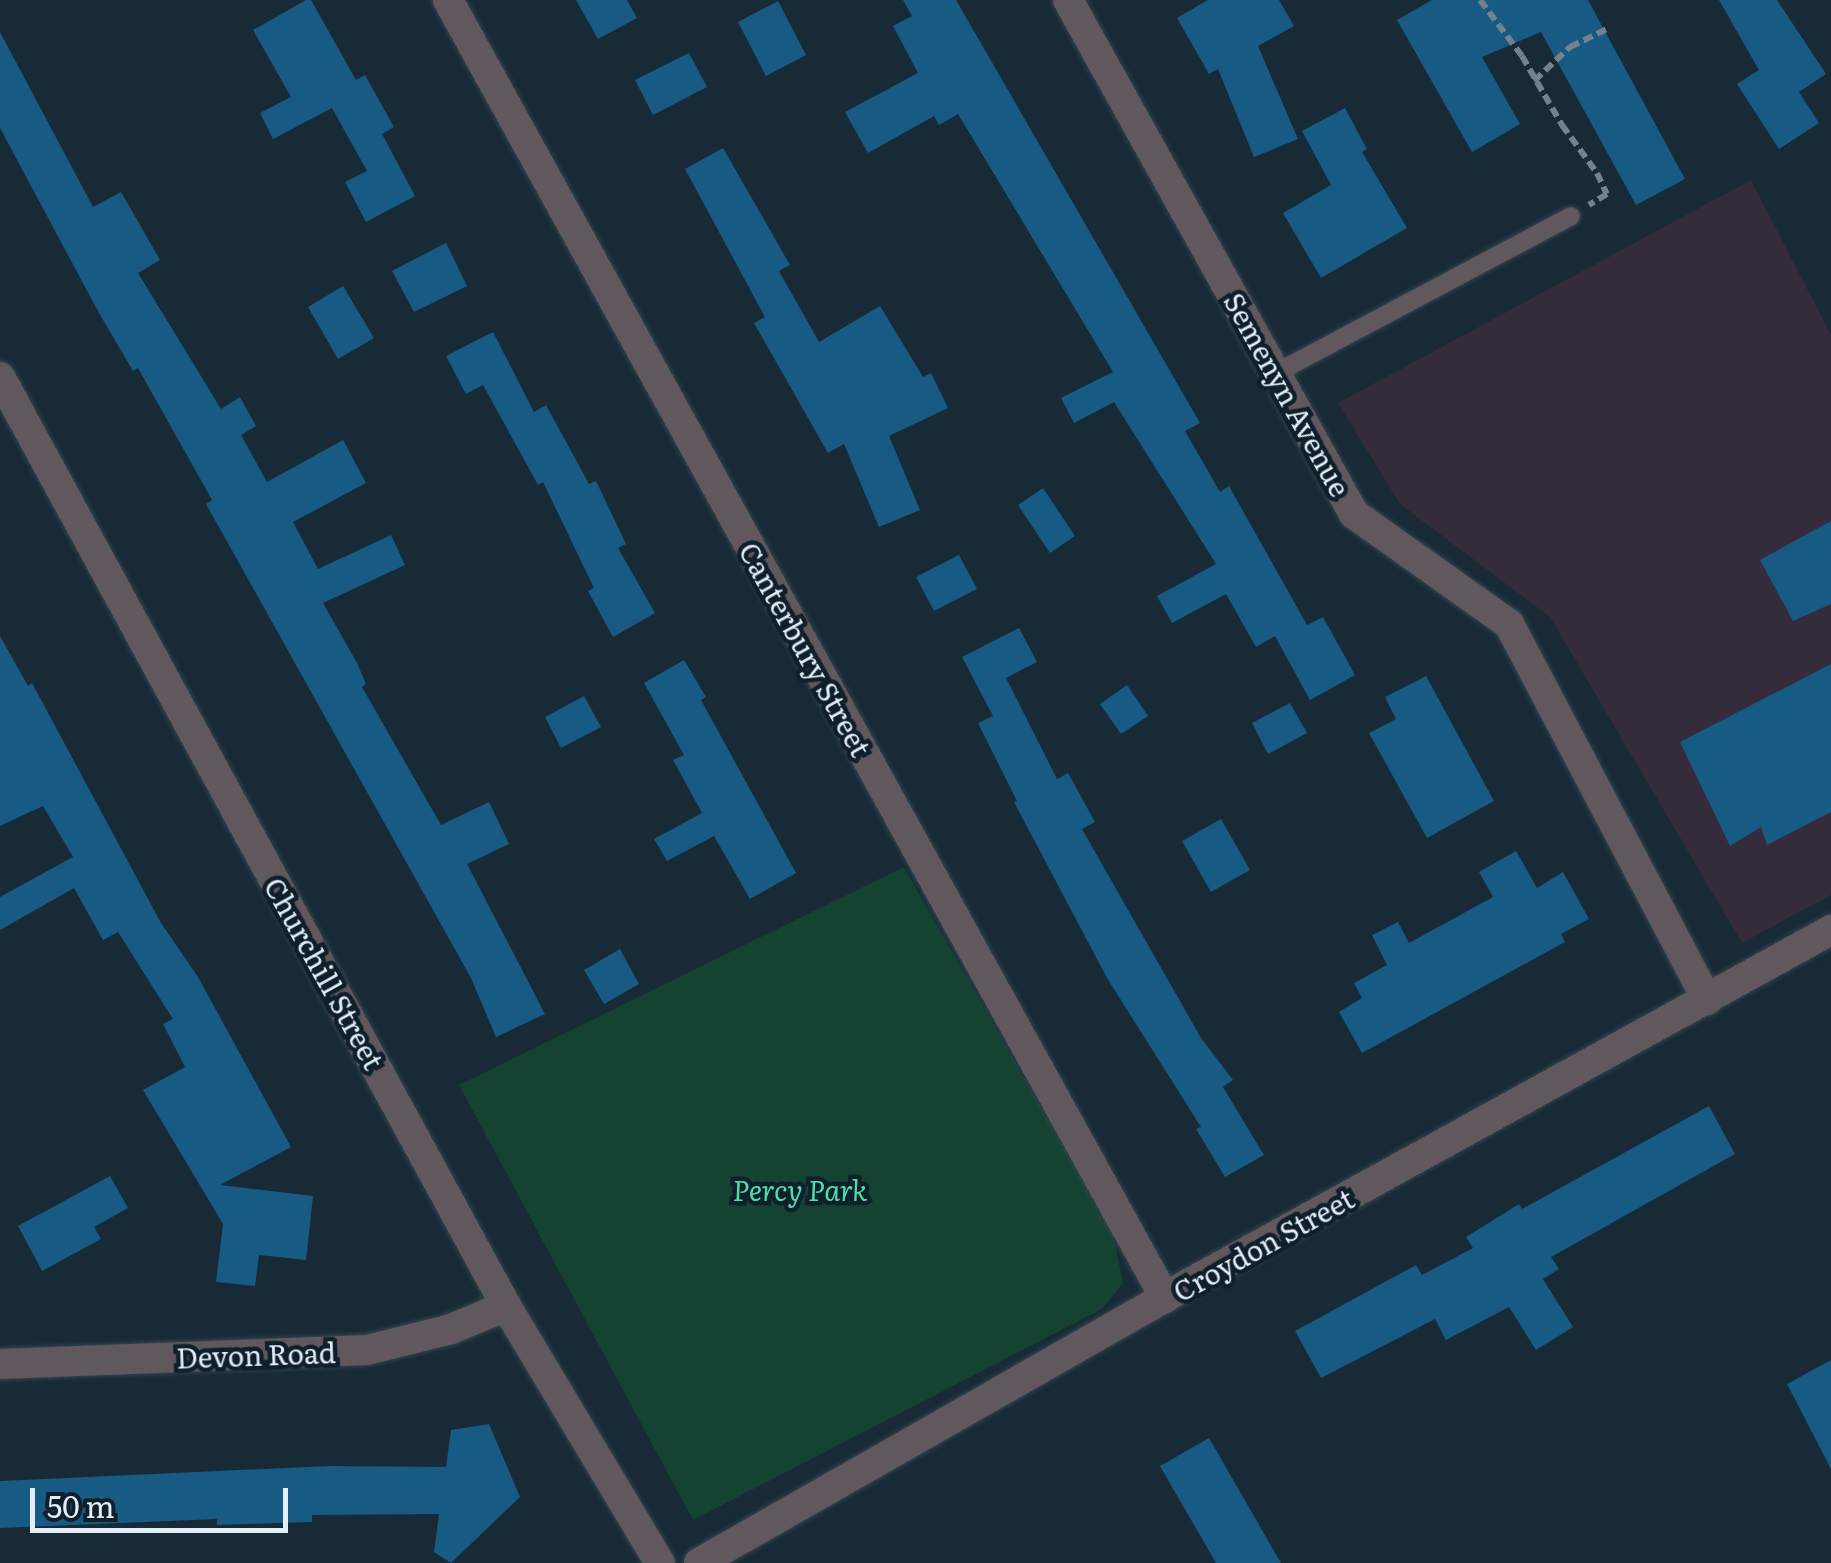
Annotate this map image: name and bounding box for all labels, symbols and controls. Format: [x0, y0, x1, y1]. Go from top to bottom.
street label: Semenyn Avenue [1218, 286, 1358, 502]
street label: Canterbury Street [733, 536, 879, 762]
street label: Churchill Street [258, 871, 392, 1075]
park label: Percy Park [733, 1172, 867, 1206]
street label: Croydon Street [1167, 1181, 1359, 1307]
street label: Devon Road [176, 1334, 336, 1374]
scale bar [35, 1468, 292, 1530]
text: 50 m [47, 1483, 115, 1527]

